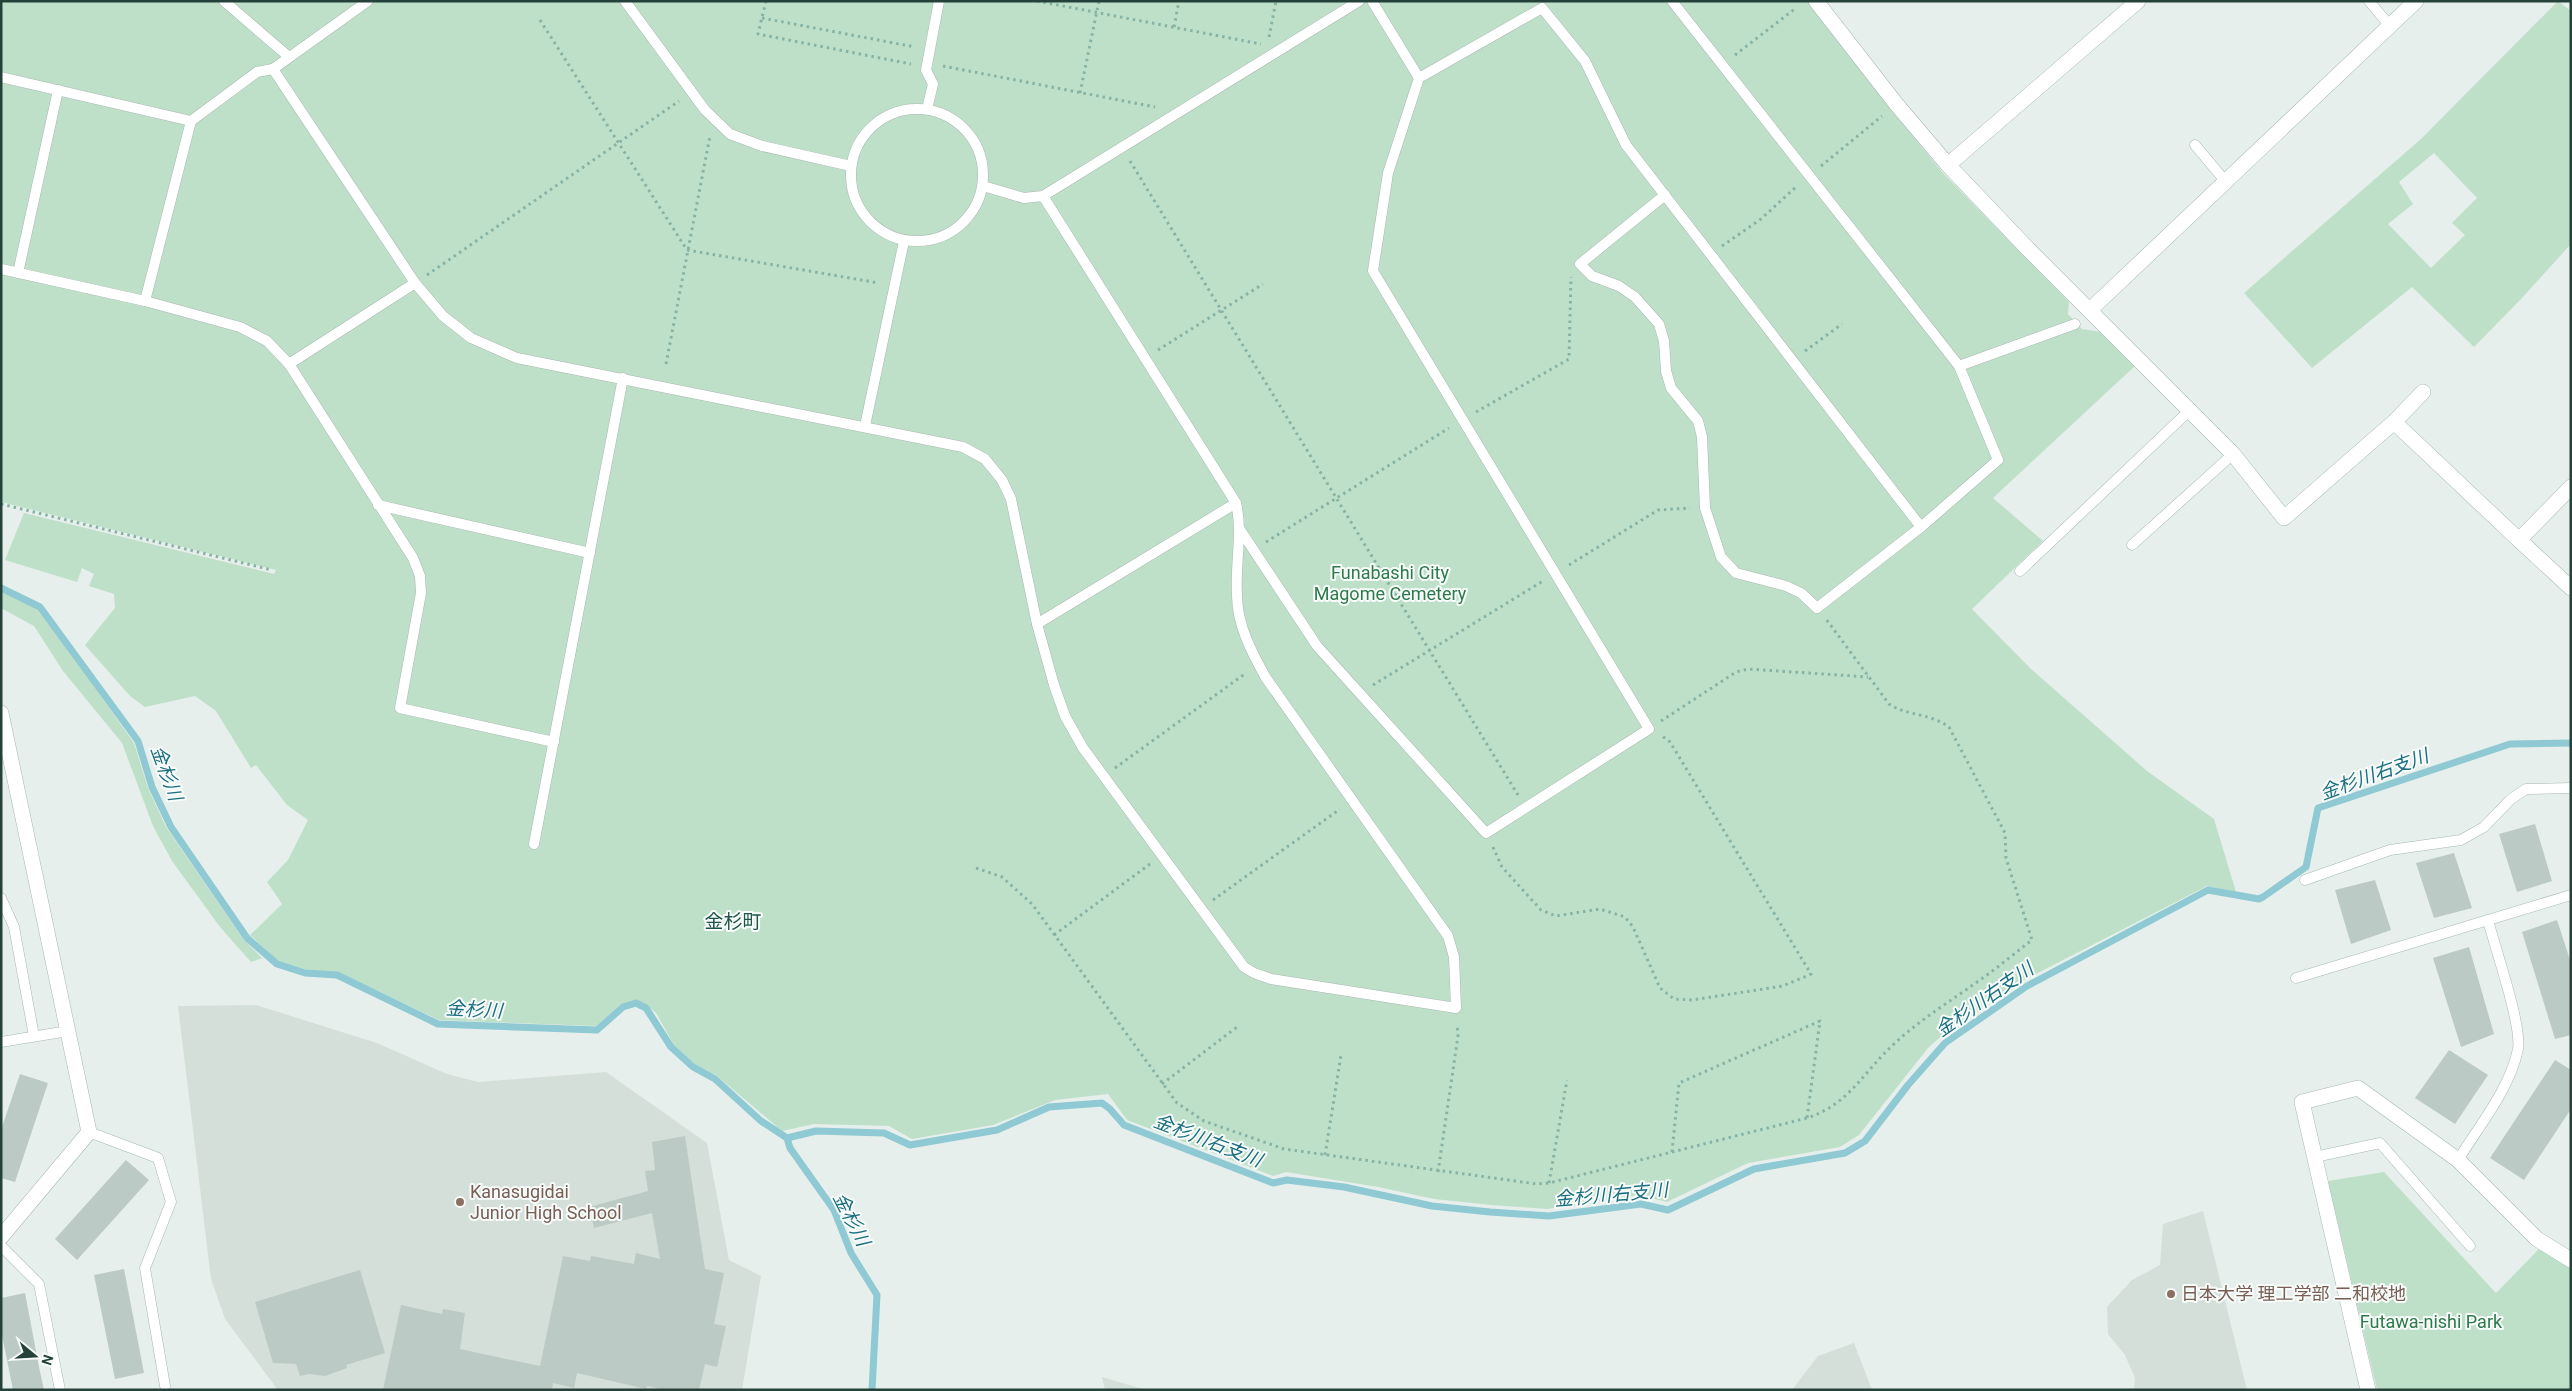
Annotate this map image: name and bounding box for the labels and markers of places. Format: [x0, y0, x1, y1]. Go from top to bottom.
place label: Kanasugidai Junior High School [470, 1181, 622, 1223]
marker: Kanasugidai Junior High School [454, 1196, 466, 1208]
place label: 日本大学 理工学部 二和校地 [2181, 1283, 2406, 1304]
marker: 日本大学 理工学部 二和校地 [2165, 1288, 2177, 1300]

